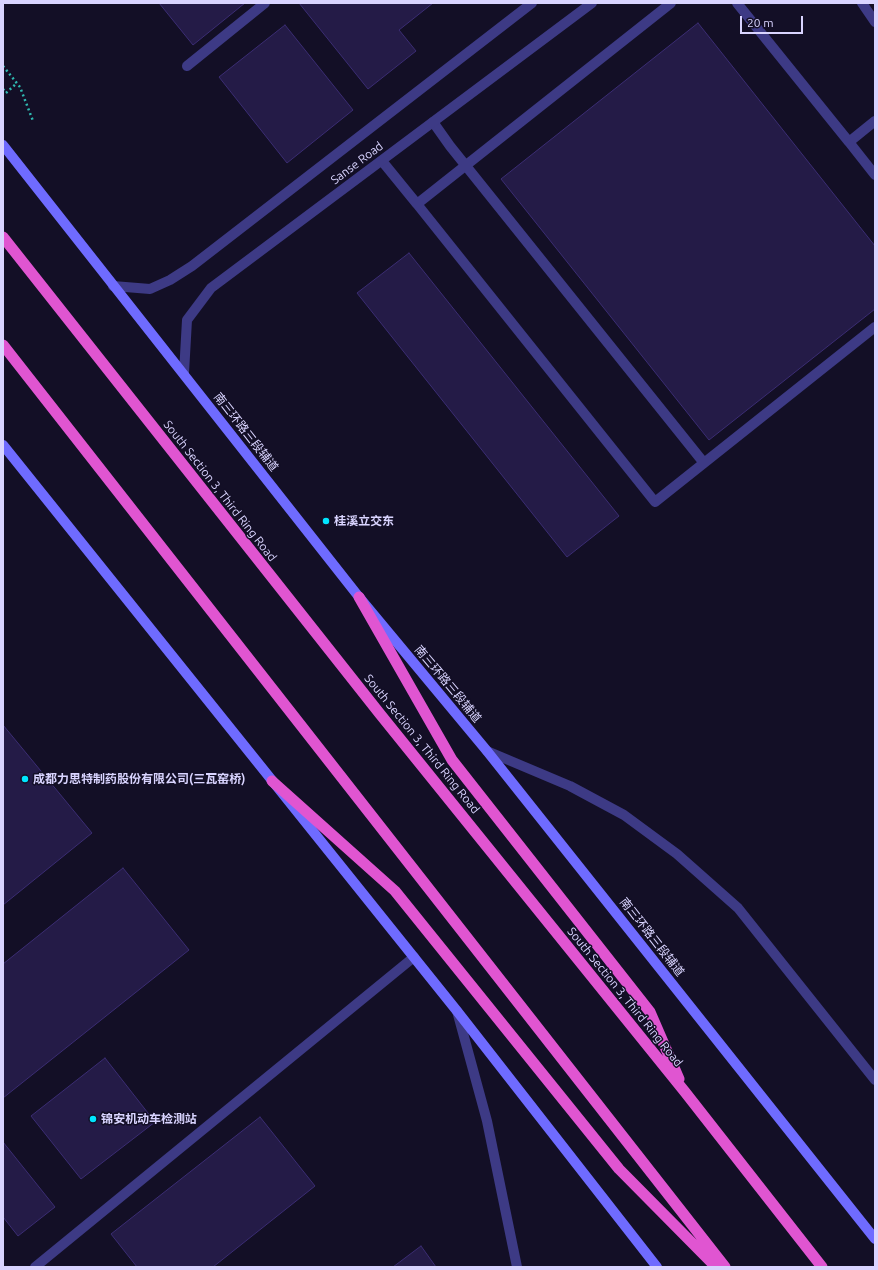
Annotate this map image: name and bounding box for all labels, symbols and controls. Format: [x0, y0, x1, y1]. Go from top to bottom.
scale bar [742, 8, 805, 34]
text: 20 m [747, 16, 774, 29]
street label: Sanse Road [328, 139, 386, 187]
street label: 南三环路三段辅道 [211, 390, 281, 474]
street label: South Section 3, Third Ring Road [160, 418, 280, 564]
place label: 桂溪立交东 [334, 514, 394, 528]
marker: 桂溪立交东 [321, 516, 331, 526]
street label: 南三环路三段辅道 [412, 643, 484, 725]
street label: South Section 3, Third Ring Road [361, 671, 483, 817]
place label: 成都力思特制药股份有限公司(三瓦窑桥) [33, 772, 245, 786]
marker: 成都力思特制药股份有限公司(三瓦窑桥) [20, 774, 30, 784]
street label: 南三环路三段辅道 [617, 895, 687, 979]
street label: South Section 3, Third Ring Road [564, 924, 686, 1070]
place label: 锦安机动车检测站 [101, 1112, 197, 1126]
marker: 锦安机动车检测站 [88, 1114, 98, 1124]

